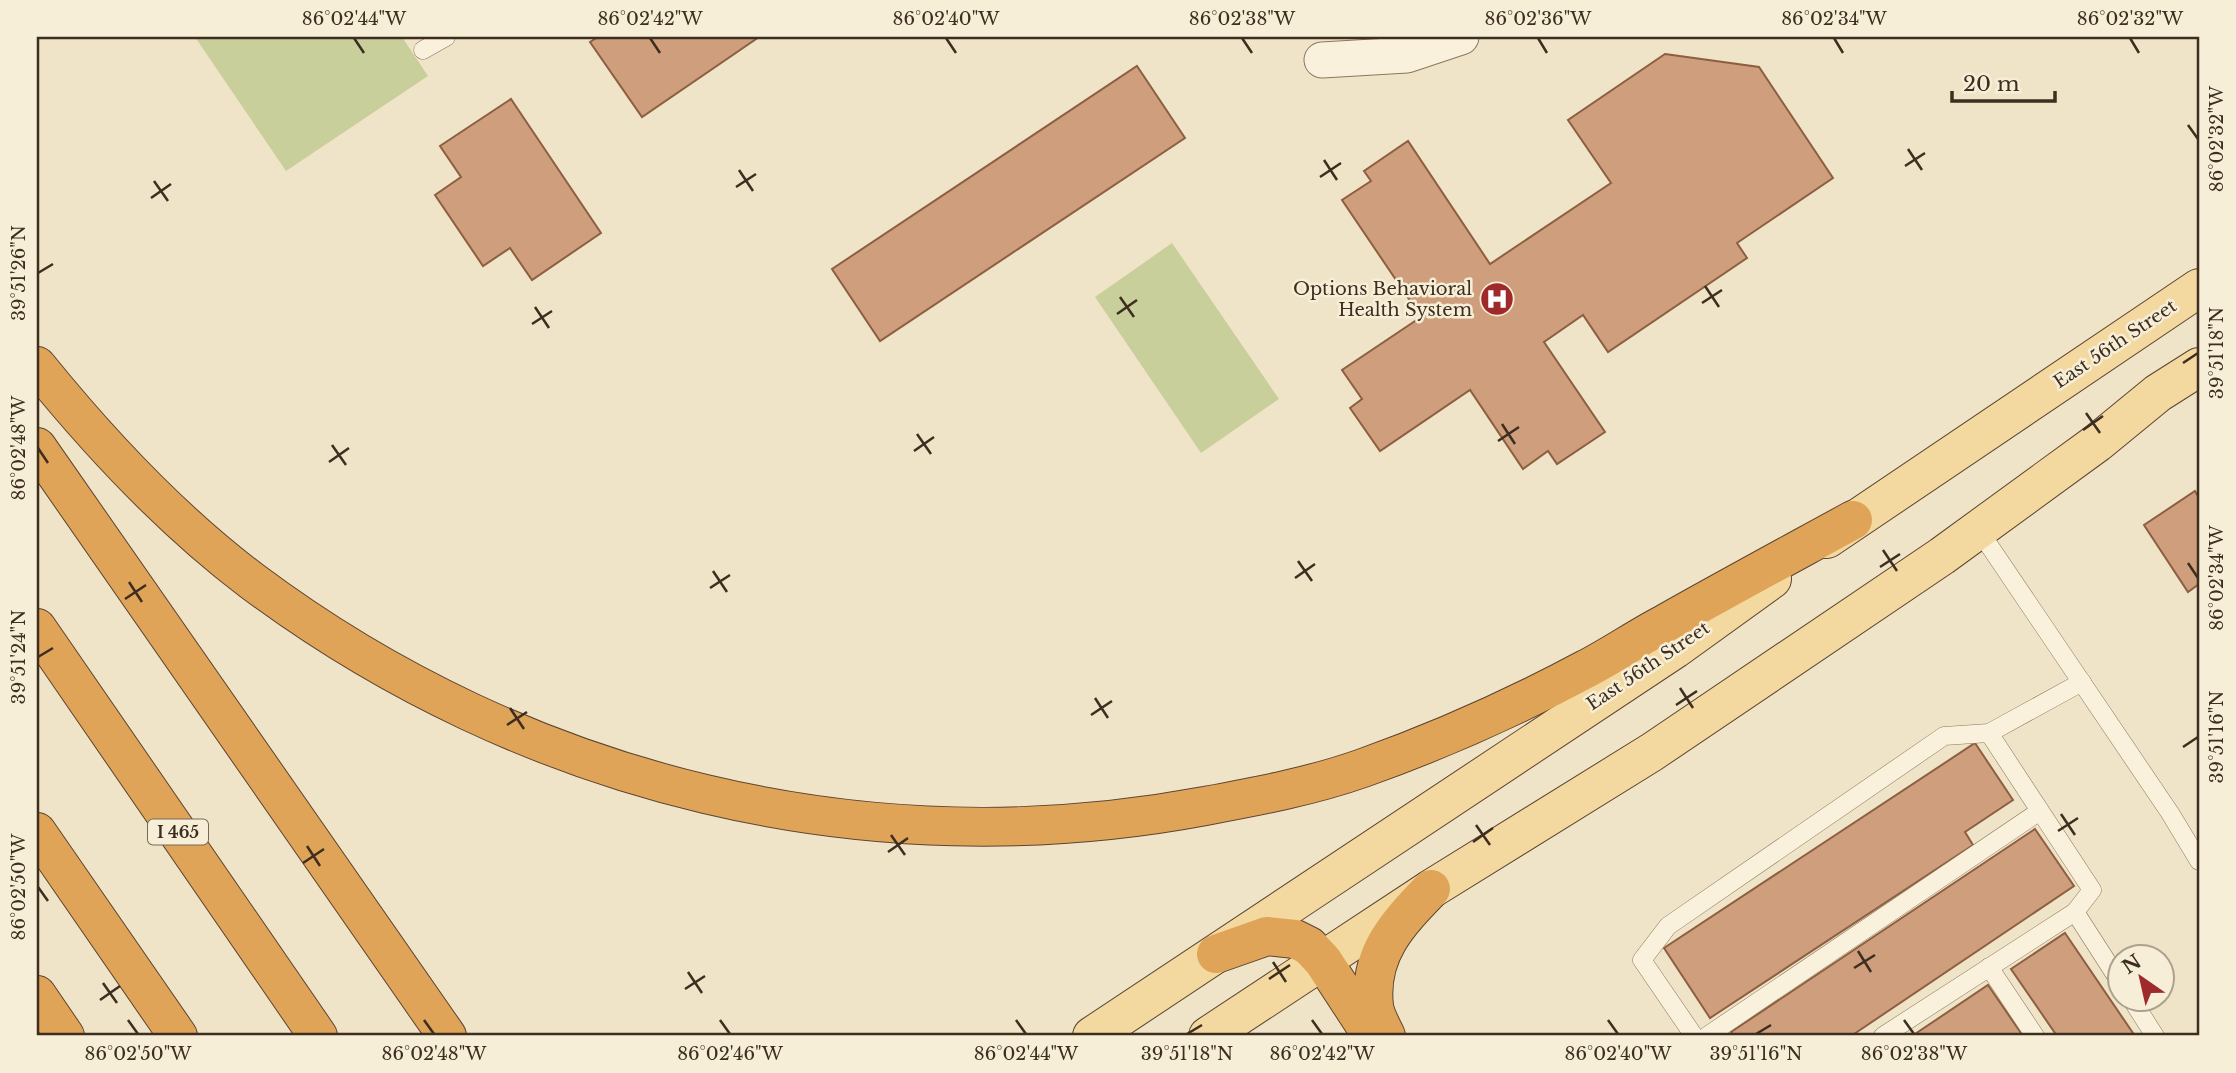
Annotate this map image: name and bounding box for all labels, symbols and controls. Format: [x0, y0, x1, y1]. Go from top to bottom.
text: 86°02'44"W [302, 8, 407, 30]
text: 86°02'42"W [597, 8, 703, 30]
text: 86°02'40"W [893, 8, 1000, 30]
text: 86°02'38"W [1189, 8, 1296, 30]
text: 86°02'36"W [1485, 8, 1592, 30]
text: 86°02'34"W [1781, 8, 1888, 30]
text: 86°02'32"W [2077, 8, 2184, 30]
scale bar [1952, 60, 2056, 104]
text: 20 m [1963, 71, 2020, 97]
text: 86°02'32"W [2206, 85, 2228, 192]
text: 39°51'26"N [8, 225, 30, 321]
place label: Options Behavioral Health System [1293, 278, 1472, 321]
hospital icon: Options Behavioral Health System [1478, 280, 1516, 318]
street label: East 56th Street [2049, 295, 2181, 393]
text: 39°51'18"N [2206, 307, 2228, 399]
text: 86°02'48"W [8, 395, 30, 501]
text: 86°02'34"W [2206, 524, 2228, 631]
text: 39°51'24"N [8, 610, 30, 704]
street label: East 56th Street [1582, 617, 1714, 715]
text: 39°51'16"N [2206, 690, 2228, 784]
road number: I 465 [148, 820, 208, 845]
text: 86°02'50"W [8, 833, 30, 940]
north arrow [2106, 944, 2176, 1014]
text: N [2118, 950, 2146, 979]
text: 86°02'50"W [85, 1043, 192, 1065]
text: 86°02'48"W [381, 1043, 487, 1065]
text: 86°02'46"W [677, 1043, 784, 1065]
text: 86°02'44"W [974, 1043, 1079, 1065]
text: 39°51'18"N [1141, 1043, 1233, 1065]
text: 86°02'42"W [1269, 1043, 1375, 1065]
text: 86°02'40"W [1565, 1043, 1672, 1065]
text: 39°51'16"N [1709, 1043, 1803, 1065]
text: 86°02'38"W [1861, 1043, 1968, 1065]

